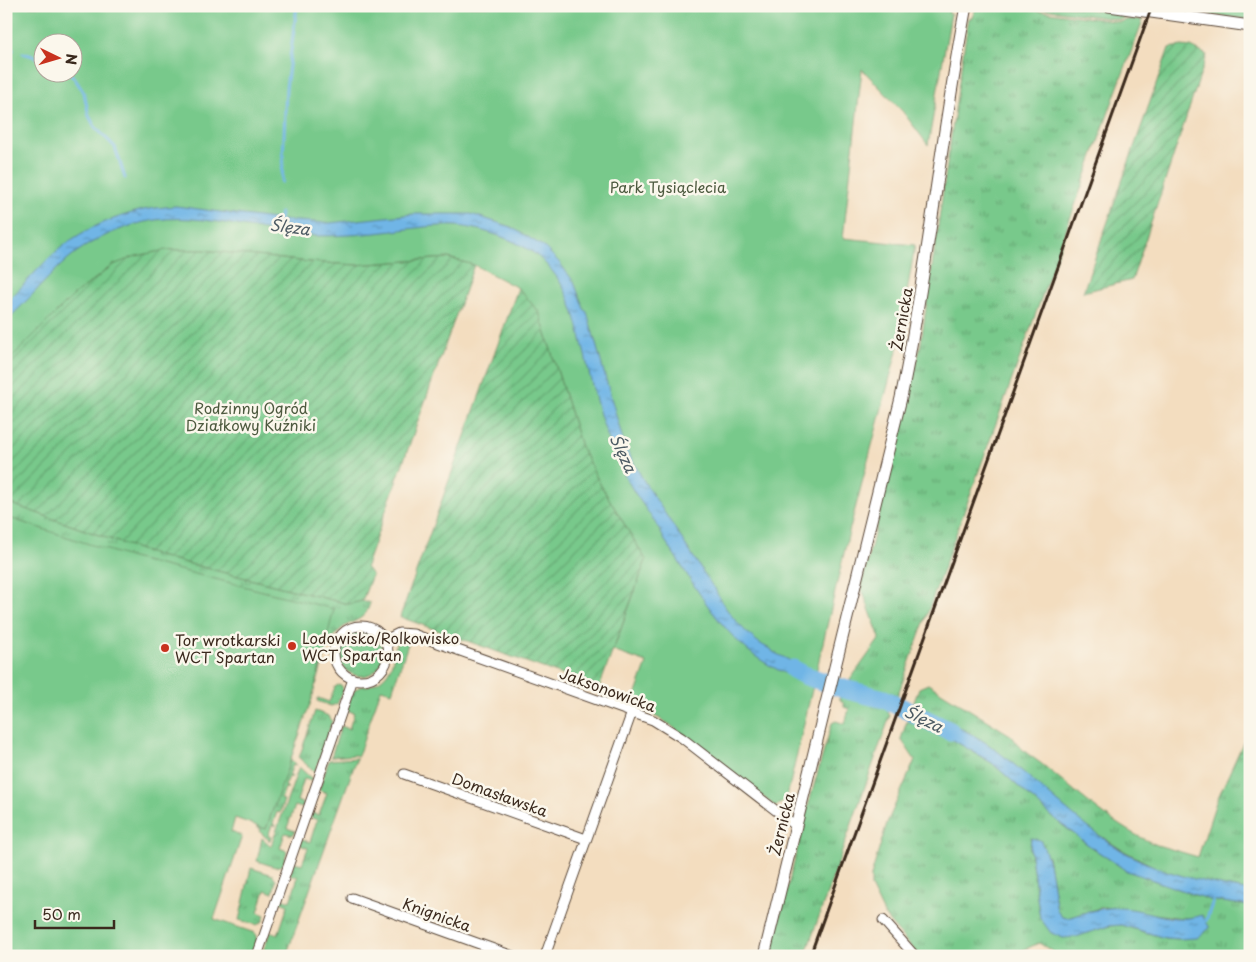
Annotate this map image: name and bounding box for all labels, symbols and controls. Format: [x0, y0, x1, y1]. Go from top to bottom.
north arrow [32, 32, 82, 82]
text: N [61, 53, 82, 66]
park label: Park Tysiąclecia [610, 175, 727, 198]
water label: Ślęza [268, 211, 313, 241]
street label: Żernicka [884, 285, 918, 353]
park label: Rodzinny Ogród Działkowy Kuźniki [186, 396, 316, 436]
water label: Ślęza [605, 430, 644, 477]
place label: Lodowisko/Rolkowisko WCT Spartan [302, 626, 459, 666]
place label: Tor wrotkarski WCT Spartan [175, 628, 281, 668]
marker: Lodowisko/Rolkowisko WCT Spartan [286, 640, 298, 652]
marker: Tor wrotkarski WCT Spartan [159, 642, 171, 654]
street label: Jaksonowicka [557, 661, 660, 717]
water label: Ślęza [901, 698, 948, 738]
street label: Domasławska [449, 766, 552, 822]
street label: Żernicka [762, 789, 800, 858]
street label: Knignicka [400, 891, 475, 937]
scale bar [35, 897, 114, 929]
text: 50 m [42, 902, 81, 925]

